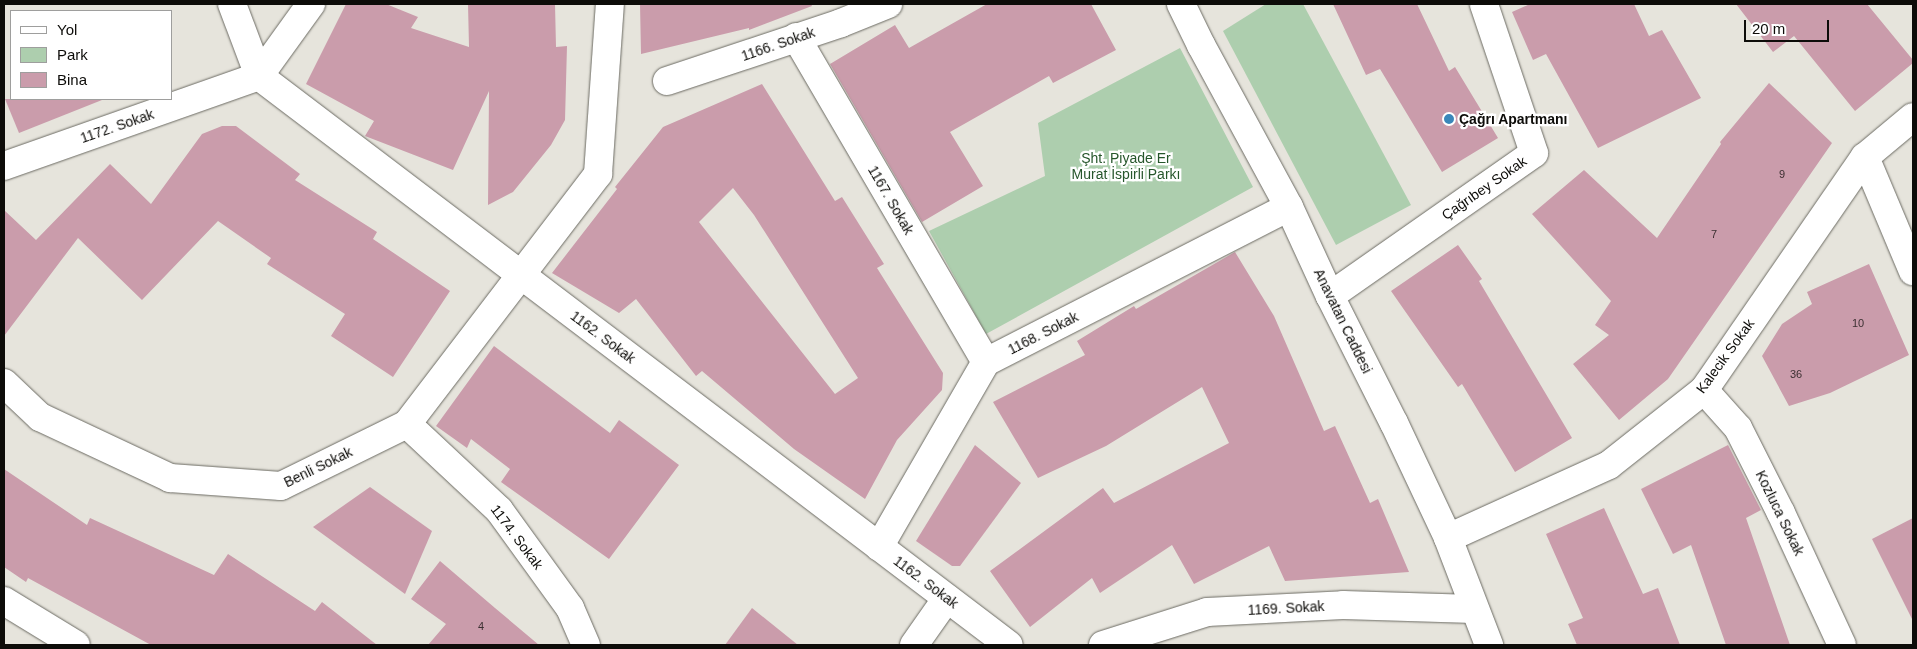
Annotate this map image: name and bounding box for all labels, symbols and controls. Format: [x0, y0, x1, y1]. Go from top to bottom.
legend [10, 10, 172, 100]
scale bar [1747, 10, 1832, 42]
text: 20 m [1752, 20, 1785, 37]
text: Yol [57, 21, 77, 38]
street label: 1166. Sokak [739, 24, 817, 64]
text: Park [57, 46, 88, 63]
text: Bina [57, 71, 87, 88]
street label: 1172. Sokak [78, 106, 156, 146]
place label: Çağrı Apartmanı [1459, 111, 1568, 127]
marker: Çağrı Apartmanı [1443, 113, 1455, 125]
park label: Şht. Piyade Er Murat İspirli Parkı [1072, 150, 1180, 182]
street label: Çağrıbey Sokak [1438, 153, 1530, 223]
street label: 1167. Sokak [865, 163, 917, 237]
house number: 9 [1779, 167, 1785, 181]
house number: 7 [1711, 227, 1717, 241]
street label: Anavatan Caddesi [1310, 266, 1376, 376]
street label: 1162. Sokak [567, 307, 639, 367]
street label: 1168. Sokak [1005, 308, 1081, 358]
street label: Kalecik Sokak [1692, 315, 1758, 397]
house number: 10 [1852, 316, 1864, 330]
house number: 36 [1790, 367, 1802, 381]
street label: Benli Sokak [281, 443, 355, 491]
street label: Kozluca Sokak [1752, 468, 1808, 558]
street label: 1174. Sokak [487, 501, 547, 573]
street label: 1162. Sokak [890, 552, 962, 612]
street label: 1169. Sokak [1247, 598, 1325, 618]
house number: 4 [478, 619, 484, 633]

